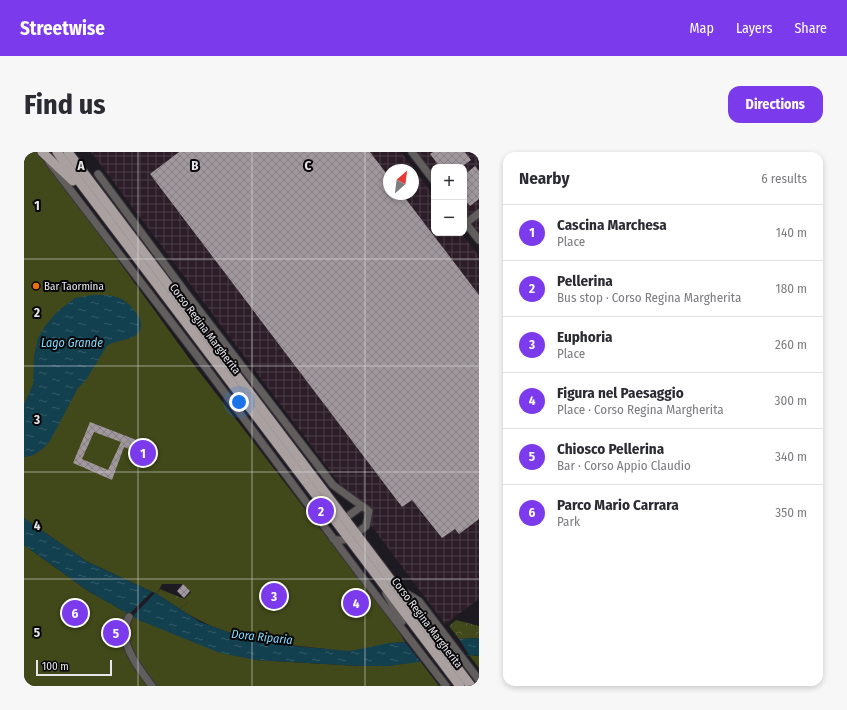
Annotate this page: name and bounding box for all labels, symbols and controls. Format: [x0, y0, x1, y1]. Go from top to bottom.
text: Streetwise [20, 17, 105, 40]
text: Map [690, 20, 714, 37]
text: Layers [736, 20, 772, 37]
text: Share [794, 20, 827, 37]
button: Directions [728, 86, 823, 123]
text: Find us [24, 88, 106, 121]
text: A [76, 158, 85, 173]
text: B [191, 158, 199, 173]
text: C [305, 158, 312, 173]
north arrow [383, 164, 419, 200]
map controls [431, 164, 467, 236]
button: + [431, 164, 467, 200]
text: Nearby [519, 168, 570, 189]
text: 6 results [761, 171, 807, 186]
text: 1 [34, 198, 40, 213]
button: − [431, 200, 467, 236]
text: Cascina Marchesa [557, 216, 667, 234]
text: 1 [529, 225, 535, 240]
text: 140 m [776, 225, 807, 240]
text: Place [557, 234, 585, 249]
text: Pellerina [557, 272, 613, 290]
place label: Bar Taormina [44, 280, 104, 293]
marker: Bar Taormina [31, 281, 41, 291]
street label: Corso Regina Margherita [167, 281, 243, 377]
text: 2 [529, 281, 535, 296]
text: 180 m [776, 281, 807, 296]
text: Bus stop · Corso Regina Margherita [557, 290, 741, 305]
text: 2 [33, 305, 40, 320]
text: Euphoria [557, 328, 613, 346]
water label: Lago Grande [41, 336, 103, 350]
text: 3 [529, 337, 535, 352]
text: 260 m [775, 337, 807, 352]
text: Place [557, 346, 585, 361]
text: Figura nel Paesaggio [557, 384, 684, 402]
your location [229, 392, 249, 412]
text: 4 [529, 393, 535, 408]
text: 300 m [775, 393, 807, 408]
text: Place · Corso Regina Margherita [557, 402, 724, 417]
text: 3 [33, 412, 40, 427]
pin: 1 [130, 438, 156, 468]
text: Chiosco Pellerina [557, 440, 664, 458]
text: 5 [529, 449, 535, 464]
text: 340 m [775, 449, 807, 464]
text: Bar · Corso Appio Claudio [557, 458, 691, 473]
pin: 2 [308, 496, 334, 526]
text: Parco Mario Carrara [557, 496, 679, 514]
text: 6 [529, 505, 535, 520]
text: 350 m [775, 505, 807, 520]
text: Park [557, 514, 580, 529]
text: 4 [34, 518, 41, 533]
street label: Corso Regina Margherita [389, 575, 465, 671]
pin: 3 [261, 581, 287, 611]
pin: 4 [343, 588, 369, 618]
pin: 6 [62, 598, 88, 628]
pin: 5 [103, 618, 129, 648]
text: 5 [34, 625, 40, 640]
water label: Dora Riparia [231, 627, 293, 647]
scale bar [36, 658, 112, 677]
text: 100 m [42, 660, 69, 673]

